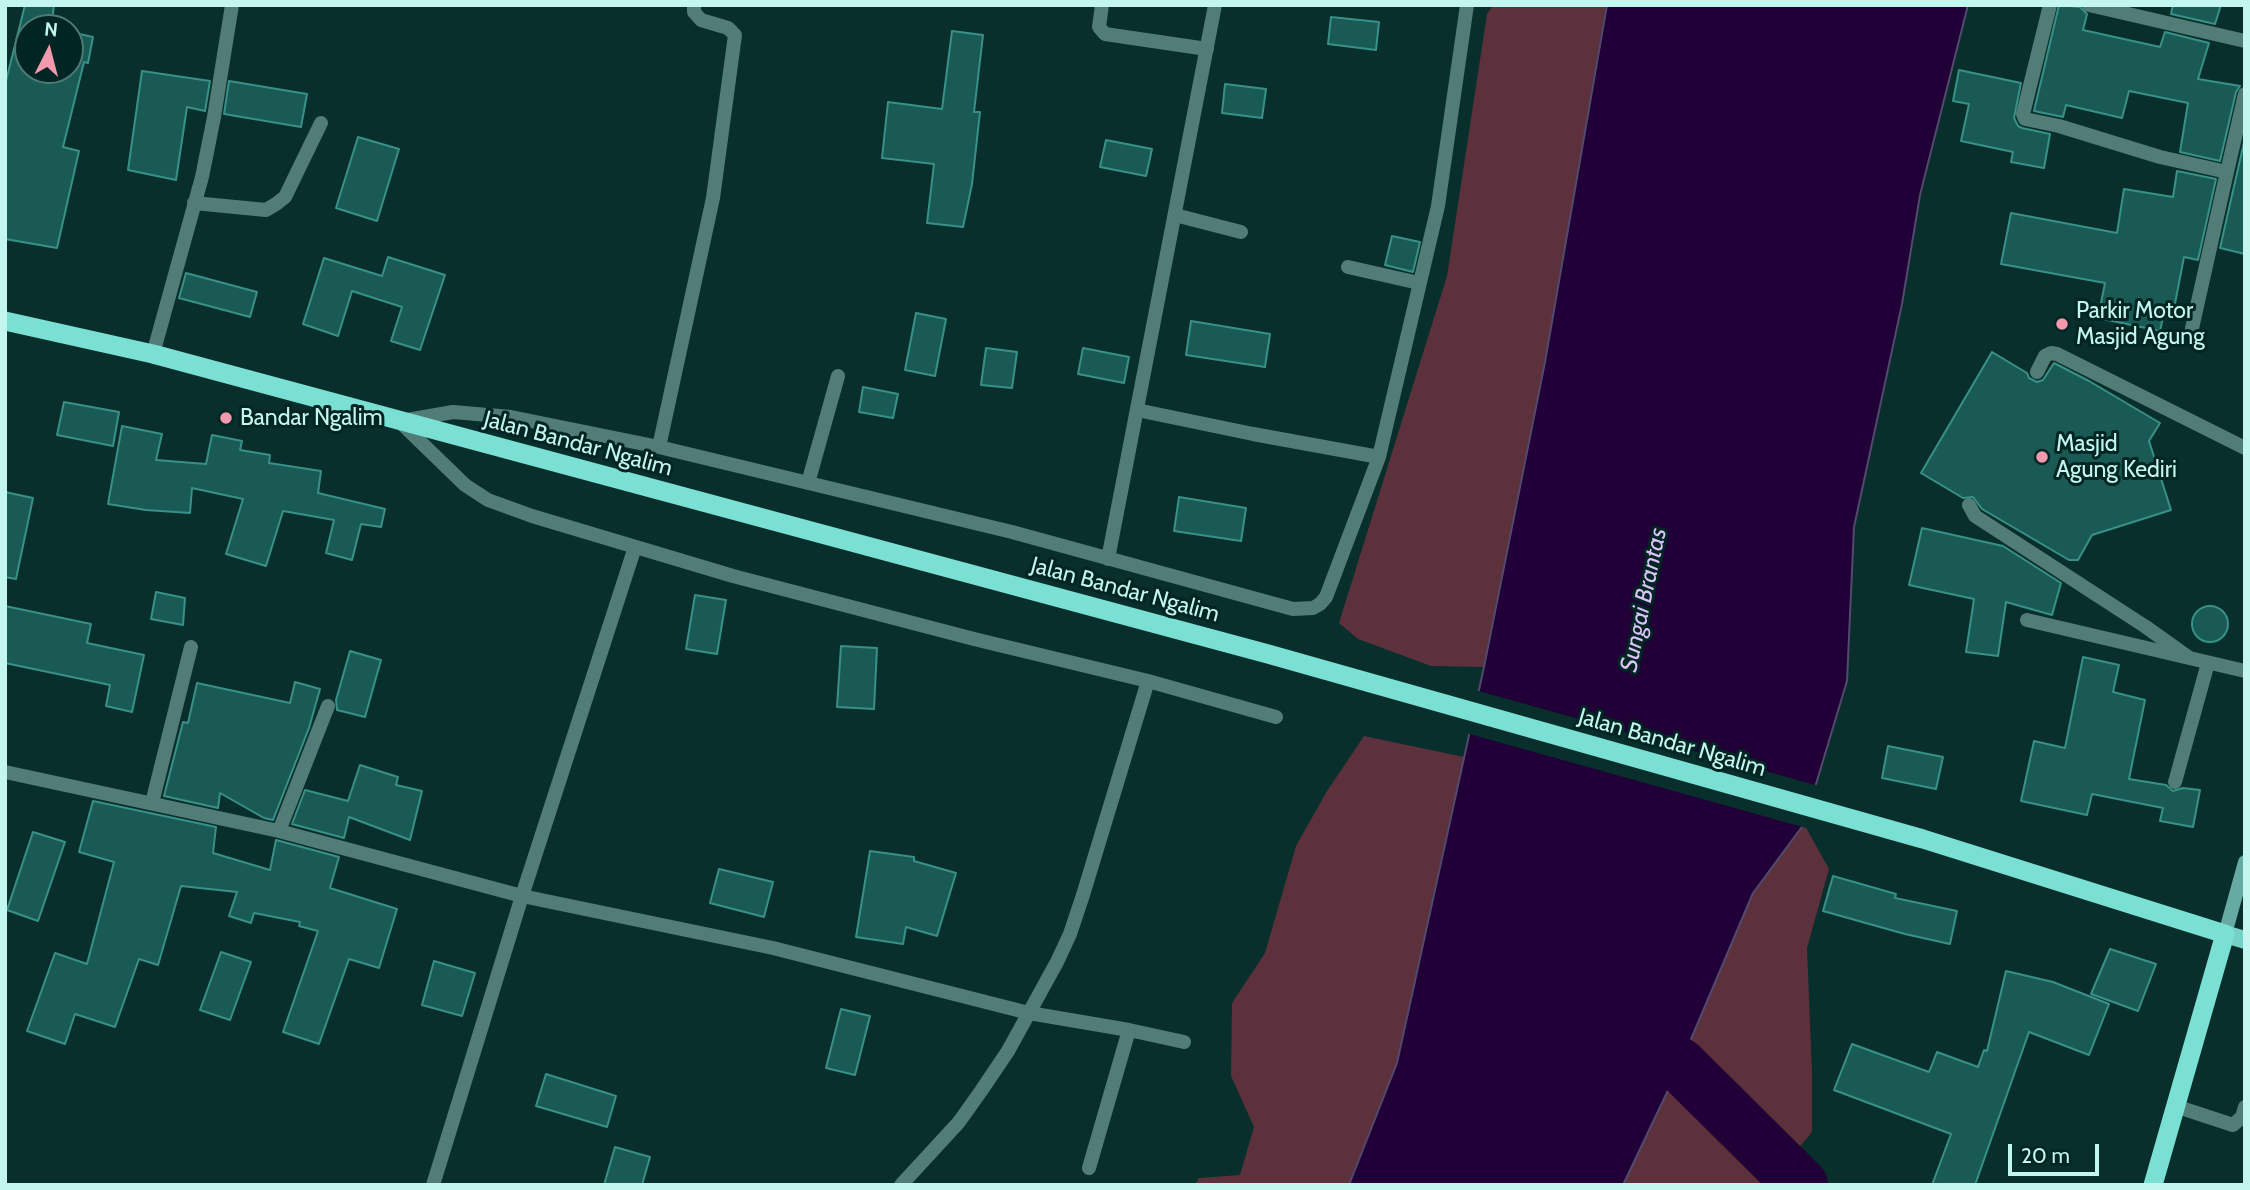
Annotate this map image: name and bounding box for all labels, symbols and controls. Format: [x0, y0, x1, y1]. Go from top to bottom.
north arrow [14, 14, 84, 84]
text: N [43, 17, 59, 42]
place label: Parkir Motor Masjid Agung [2076, 297, 2205, 351]
marker: Parkir Motor Masjid Agung [2054, 316, 2070, 332]
place label: Bandar Ngalim [240, 404, 383, 432]
street label: Jalan Bandar Ngalim [481, 406, 675, 482]
marker: Bandar Ngalim [218, 410, 234, 426]
place label: Masjid Agung Kediri [2056, 430, 2177, 484]
marker: Masjid Agung Kediri [2034, 449, 2050, 465]
water label: Sungai Brantas [1615, 525, 1673, 675]
street label: Jalan Bandar Ngalim [1028, 552, 1222, 628]
street label: Jalan Bandar Ngalim [1575, 703, 1769, 783]
scale bar [2012, 1130, 2103, 1174]
text: 20 m [2021, 1143, 2070, 1168]

